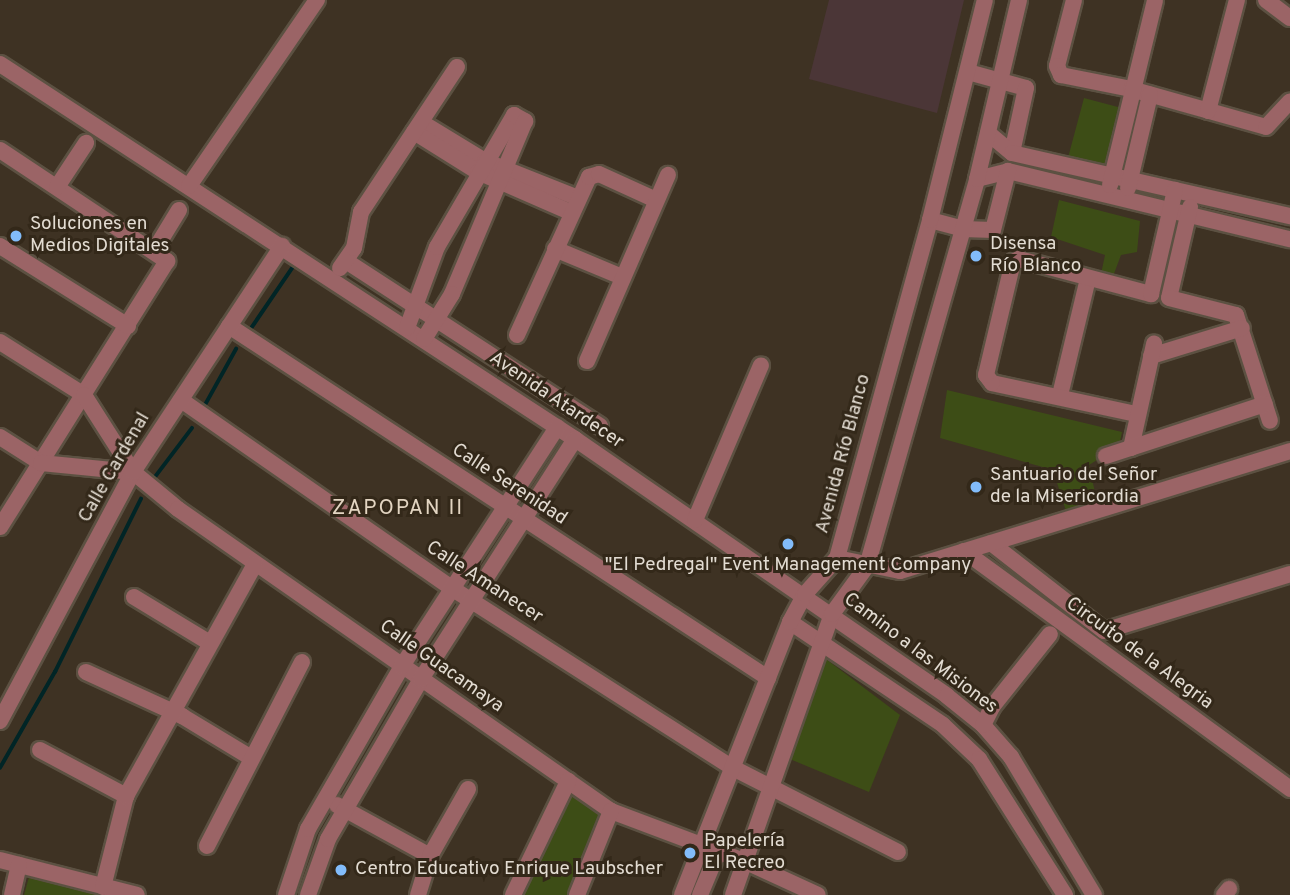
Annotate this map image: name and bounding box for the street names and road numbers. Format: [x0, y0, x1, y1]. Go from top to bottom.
street label: Avenida Atardecer [484, 347, 628, 455]
street label: Avenida Río Blanco [812, 372, 876, 536]
street label: Calle Cardenal [74, 409, 156, 527]
street label: Calle Serenidad [447, 439, 571, 531]
street label: Calle Amanecer [421, 537, 547, 629]
street label: Camino a las Misiones [839, 589, 1001, 719]
street label: Circuito de la Alegria [1061, 593, 1217, 715]
street label: Calle Guacamaya [374, 616, 508, 718]

